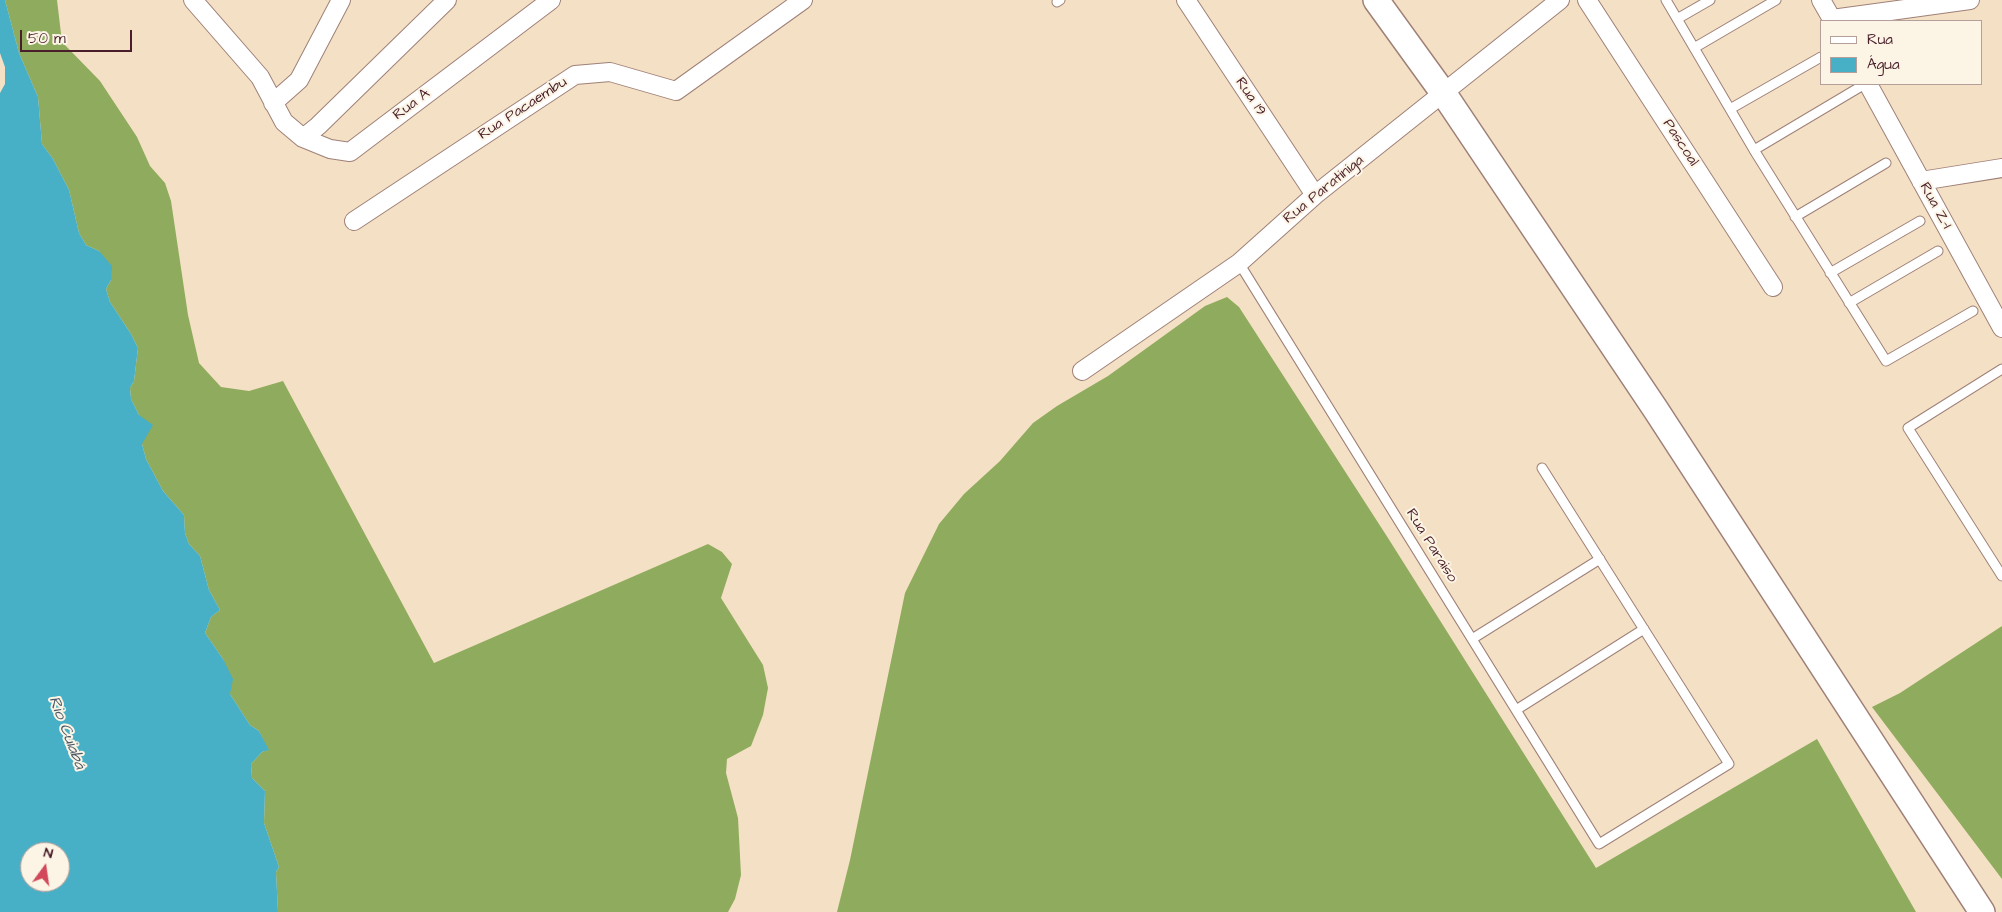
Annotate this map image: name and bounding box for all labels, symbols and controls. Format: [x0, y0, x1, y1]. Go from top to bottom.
scale bar [22, 20, 135, 52]
legend [1820, 20, 1982, 85]
text: 50 m [28, 28, 66, 49]
text: Rua [1867, 29, 1893, 50]
text: Água [1867, 54, 1900, 75]
street label: Rua Pacaembu [475, 74, 571, 144]
street label: Rua 19 [1231, 74, 1269, 120]
street label: Rua A [390, 85, 434, 125]
street label: Pascoal [1658, 116, 1702, 170]
street label: Rua Paratiniga [1280, 152, 1368, 228]
street label: Rua Z-1 [1915, 180, 1955, 232]
street label: Rua Paraiso [1401, 506, 1461, 586]
water label: Rio Cuiabá [43, 694, 89, 772]
north arrow [20, 842, 70, 892]
text: N [42, 843, 55, 864]

